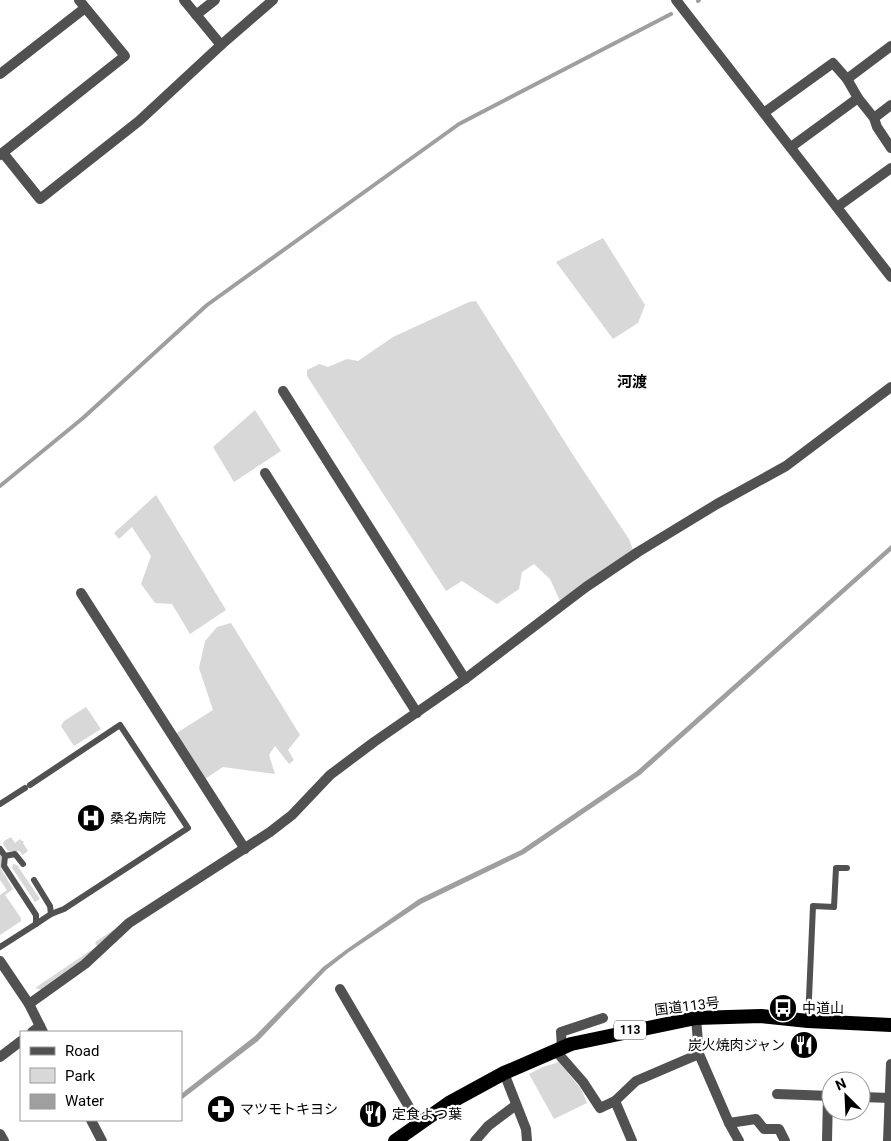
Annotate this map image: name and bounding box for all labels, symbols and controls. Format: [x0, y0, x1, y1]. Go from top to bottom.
district label: 河渡 [617, 373, 647, 391]
hospital icon: 桑名病院 [76, 803, 106, 833]
place label: 桑名病院 [110, 810, 166, 826]
bus stop icon: 中道山 [768, 993, 798, 1023]
street label: 国道113号 [653, 994, 721, 1018]
place label: 中道山 [802, 1000, 844, 1016]
road number: 113 [614, 1020, 646, 1040]
restaurant icon: 炭火焼肉ジャン [789, 1030, 819, 1060]
legend [20, 1031, 182, 1121]
place label: 炭火焼肉ジャン [688, 1037, 785, 1053]
text: Road [65, 1042, 99, 1060]
text: Park [65, 1067, 96, 1085]
north arrow [821, 1071, 871, 1121]
text: N [833, 1075, 848, 1093]
text: Water [65, 1092, 104, 1110]
pharmacy icon: マツモトキヨシ [206, 1094, 236, 1124]
restaurant icon: 定食よつ葉 [358, 1099, 388, 1129]
place label: マツモトキヨシ [240, 1101, 338, 1117]
place label: 定食よつ葉 [392, 1106, 462, 1122]

